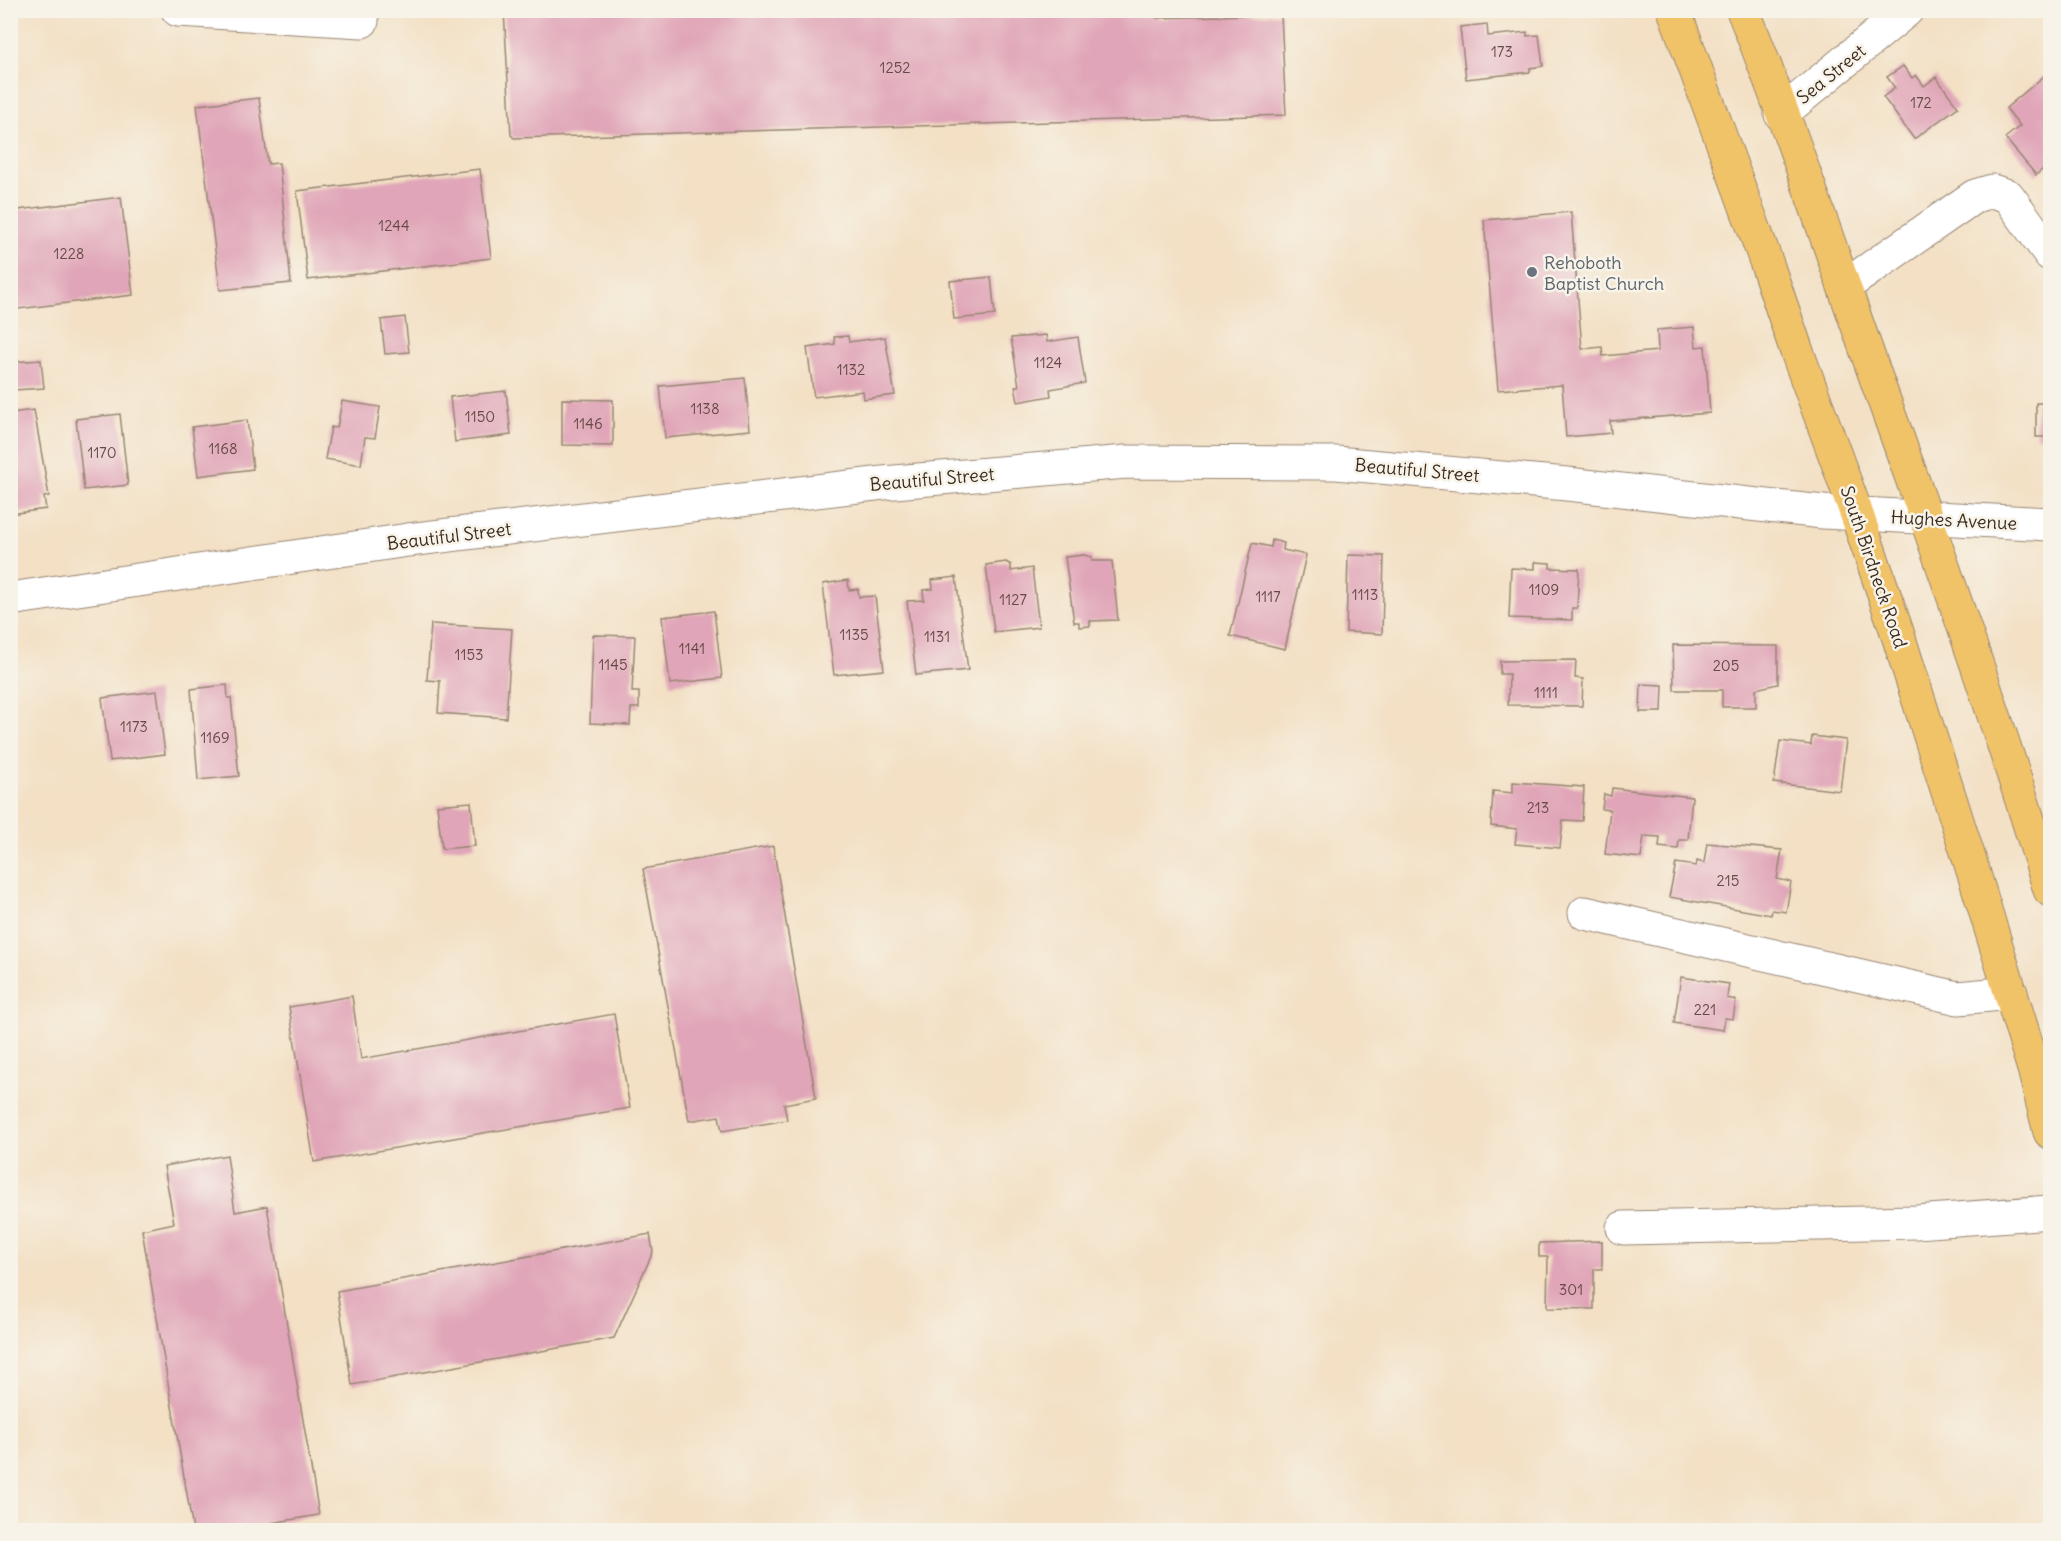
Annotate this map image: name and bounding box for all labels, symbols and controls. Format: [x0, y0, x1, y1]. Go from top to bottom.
street label: Sea Street [1792, 39, 1870, 109]
house number: 173 [1491, 42, 1513, 61]
house number: 1252 [879, 58, 911, 77]
house number: 172 [1910, 93, 1932, 112]
house number: 1244 [378, 216, 410, 235]
house number: 1228 [53, 244, 85, 263]
place label: Rehoboth Baptist Church [1544, 251, 1664, 295]
marker: Rehoboth Baptist Church [1525, 265, 1539, 279]
house number: 1124 [1034, 353, 1063, 372]
house number: 1132 [837, 360, 865, 379]
house number: 1138 [690, 399, 720, 418]
house number: 1150 [465, 407, 495, 426]
house number: 1146 [573, 414, 603, 433]
house number: 1168 [208, 439, 238, 458]
house number: 1170 [87, 443, 117, 462]
street label: Beautiful Street [1354, 453, 1480, 487]
street label: Beautiful Street [869, 462, 995, 496]
street label: South Birdneck Road [1835, 483, 1913, 651]
street label: Hughes Avenue [1890, 505, 2018, 535]
street label: Beautiful Street [386, 517, 512, 555]
house number: 1109 [1529, 580, 1559, 599]
house number: 1113 [1352, 585, 1378, 604]
house number: 1117 [1255, 587, 1281, 606]
house number: 1127 [999, 590, 1027, 609]
house number: 1135 [839, 625, 869, 644]
house number: 1131 [924, 627, 950, 646]
house number: 1141 [679, 639, 705, 658]
house number: 1153 [454, 645, 484, 664]
house number: 1145 [598, 655, 628, 674]
house number: 205 [1713, 656, 1739, 675]
house number: 1111 [1534, 683, 1558, 702]
house number: 1173 [120, 717, 148, 736]
house number: 1169 [200, 728, 230, 747]
house number: 213 [1527, 798, 1549, 817]
house number: 215 [1717, 871, 1739, 890]
house number: 221 [1694, 1000, 1716, 1019]
house number: 301 [1559, 1280, 1583, 1299]

